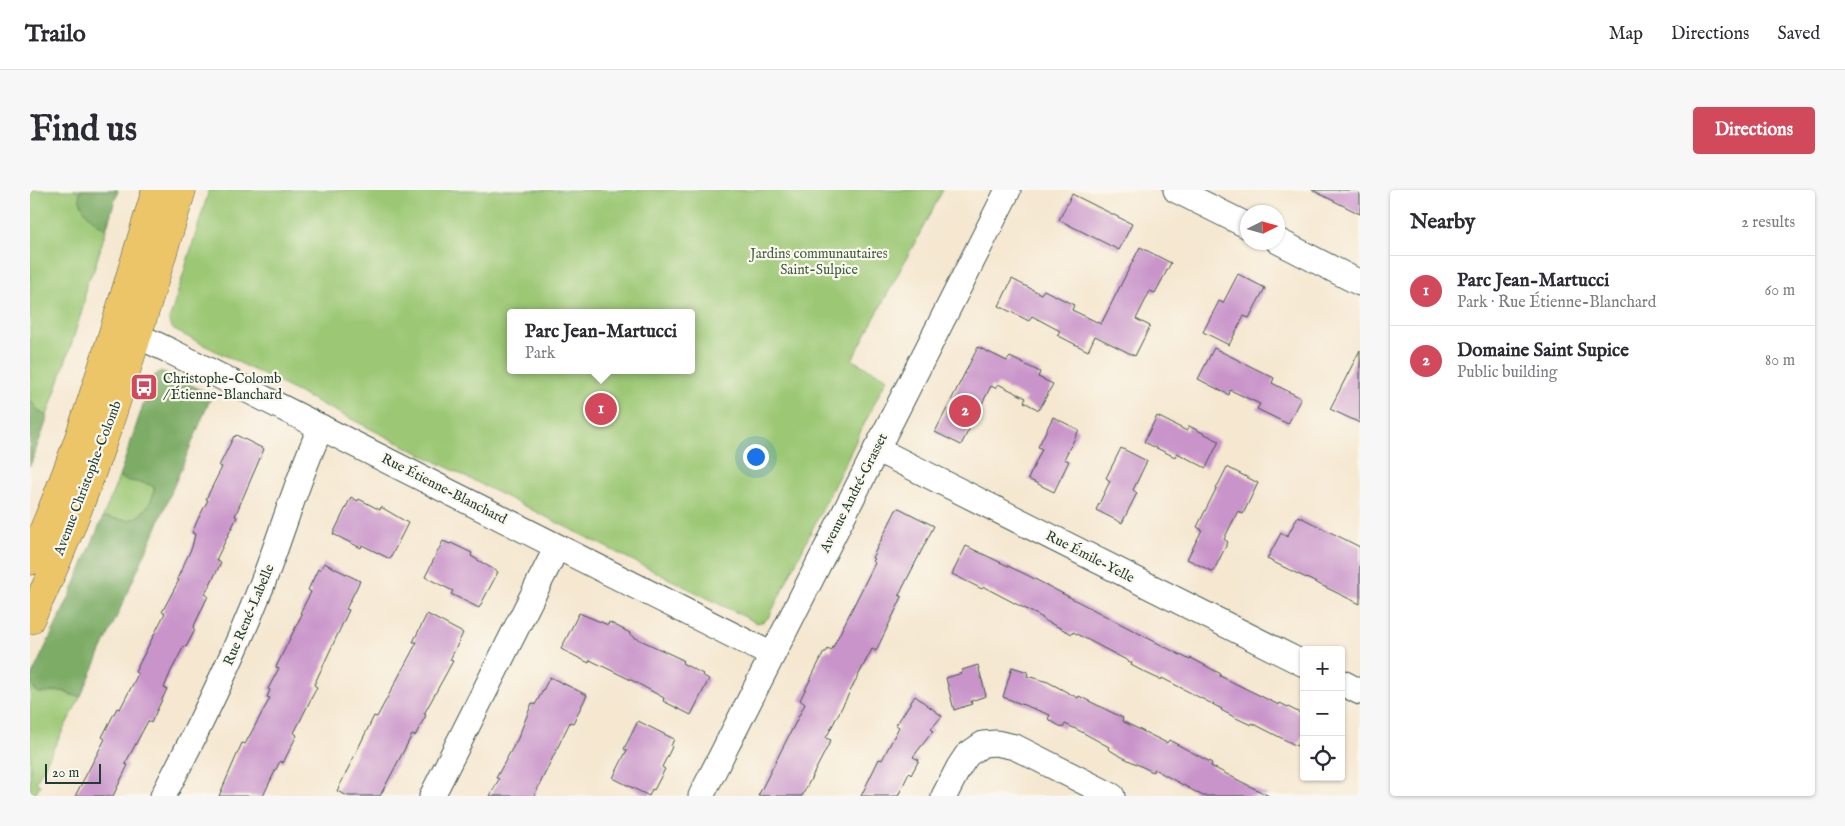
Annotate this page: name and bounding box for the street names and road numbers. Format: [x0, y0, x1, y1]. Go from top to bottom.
street label: Avenue Christophe-Colomb [50, 398, 126, 559]
street label: Avenue André-Grasset [816, 430, 892, 557]
street label: Rue Étienne-Blanchard [378, 449, 511, 529]
street label: Rue Émile-Yelle [1042, 526, 1138, 587]
street label: Rue René-Labelle [219, 561, 279, 669]

